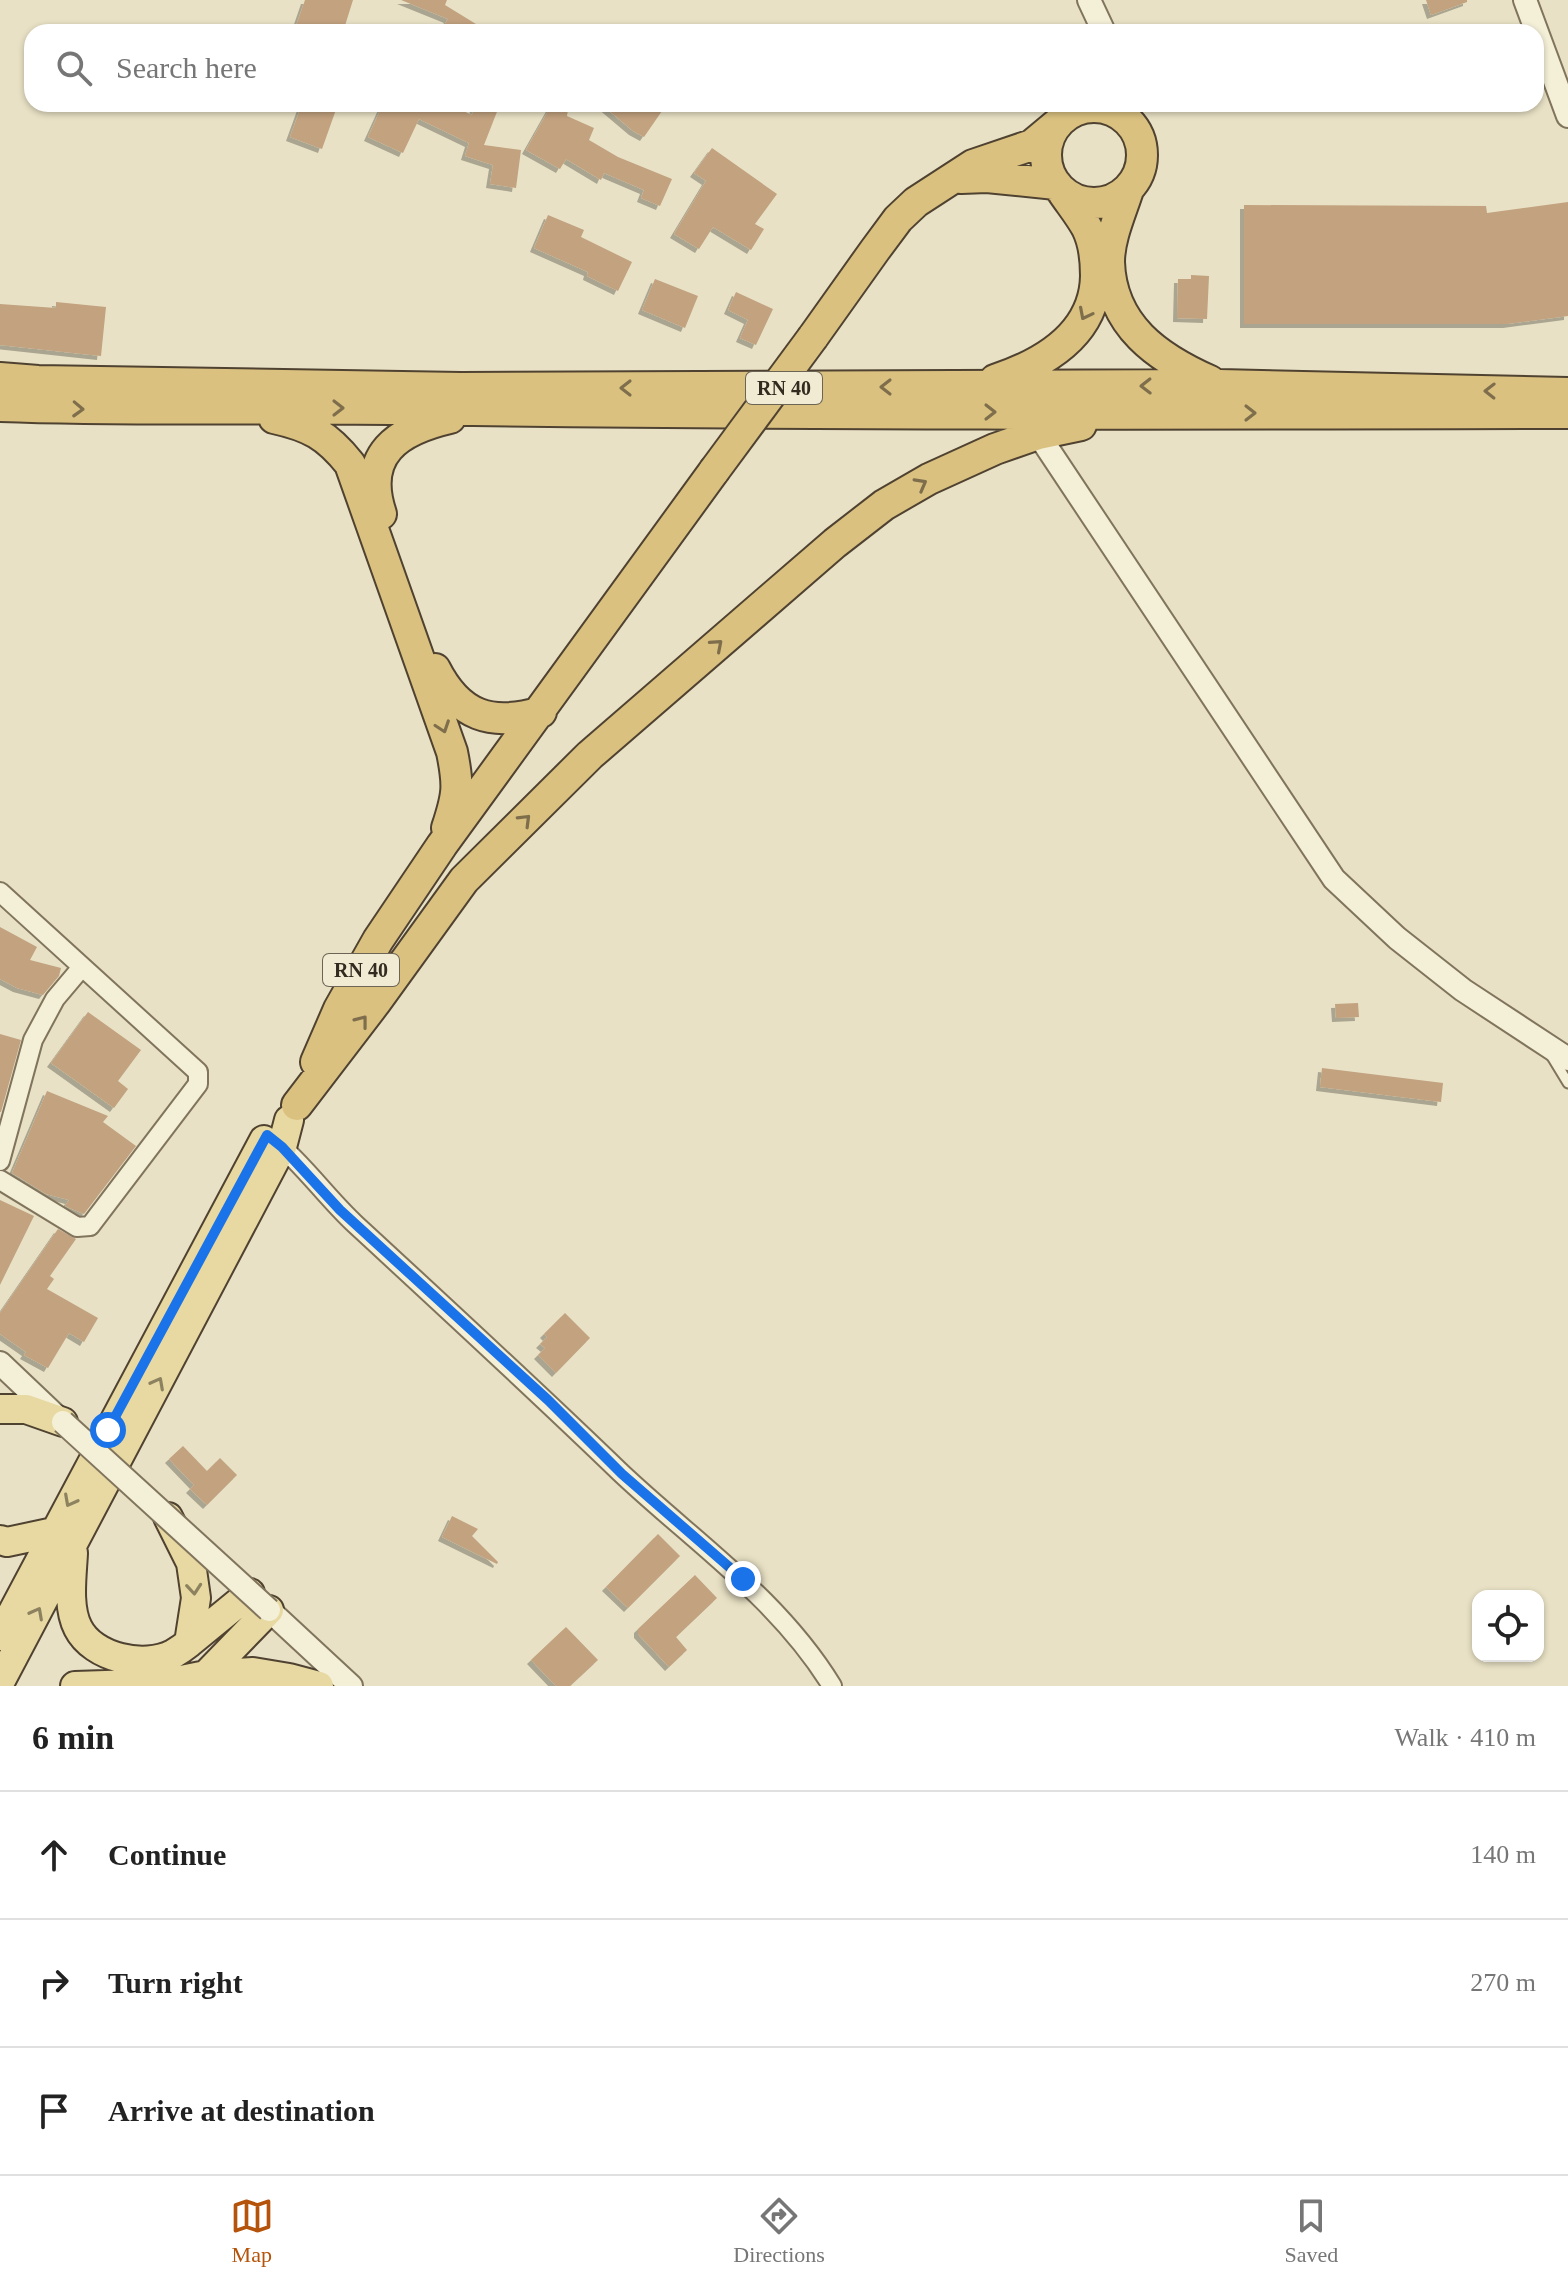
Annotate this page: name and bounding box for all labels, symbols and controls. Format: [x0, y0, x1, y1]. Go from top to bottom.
search box [24, 24, 1544, 112]
icon: search [52, 46, 96, 90]
text: Search here [116, 51, 257, 84]
one-way arrow [1080, 306, 1095, 321]
road number: RN 40 [746, 372, 822, 404]
one-way arrow [1139, 377, 1152, 395]
one-way arrow [879, 378, 892, 396]
one-way arrow [619, 379, 632, 397]
one-way arrow [1483, 382, 1496, 400]
one-way arrow [332, 399, 345, 417]
one-way arrow [72, 401, 85, 418]
one-way arrow [984, 403, 997, 421]
one-way arrow [1244, 404, 1257, 422]
one-way arrow [912, 478, 927, 494]
one-way arrow [708, 640, 723, 655]
one-way arrow [434, 720, 450, 734]
one-way arrow [516, 815, 530, 829]
road number: RN 40 [323, 954, 399, 986]
one-way arrow [352, 1015, 366, 1030]
one-way arrow [148, 1378, 164, 1392]
route start [90, 1412, 126, 1448]
one-way arrow [65, 1493, 80, 1507]
route end [725, 1561, 761, 1597]
one-way arrow [185, 1583, 202, 1596]
map controls [1472, 1590, 1544, 1662]
button: locate [1472, 1590, 1544, 1662]
one-way arrow [27, 1607, 42, 1622]
text: 6 min [32, 1719, 114, 1756]
text: Walk · 410 m [1394, 1723, 1536, 1752]
icon: ahead [32, 1833, 76, 1877]
text: Continue [108, 1838, 226, 1871]
text: 140 m [1470, 1840, 1536, 1869]
icon: right [32, 1961, 76, 2005]
text: Turn right [108, 1966, 243, 1999]
text: 270 m [1470, 1968, 1536, 1997]
icon: arrive [32, 2089, 76, 2133]
text: Arrive at destination [108, 2094, 375, 2127]
tab: Map [230, 2194, 274, 2268]
tab: Directions [733, 2194, 825, 2268]
tab: Saved [1284, 2194, 1338, 2268]

